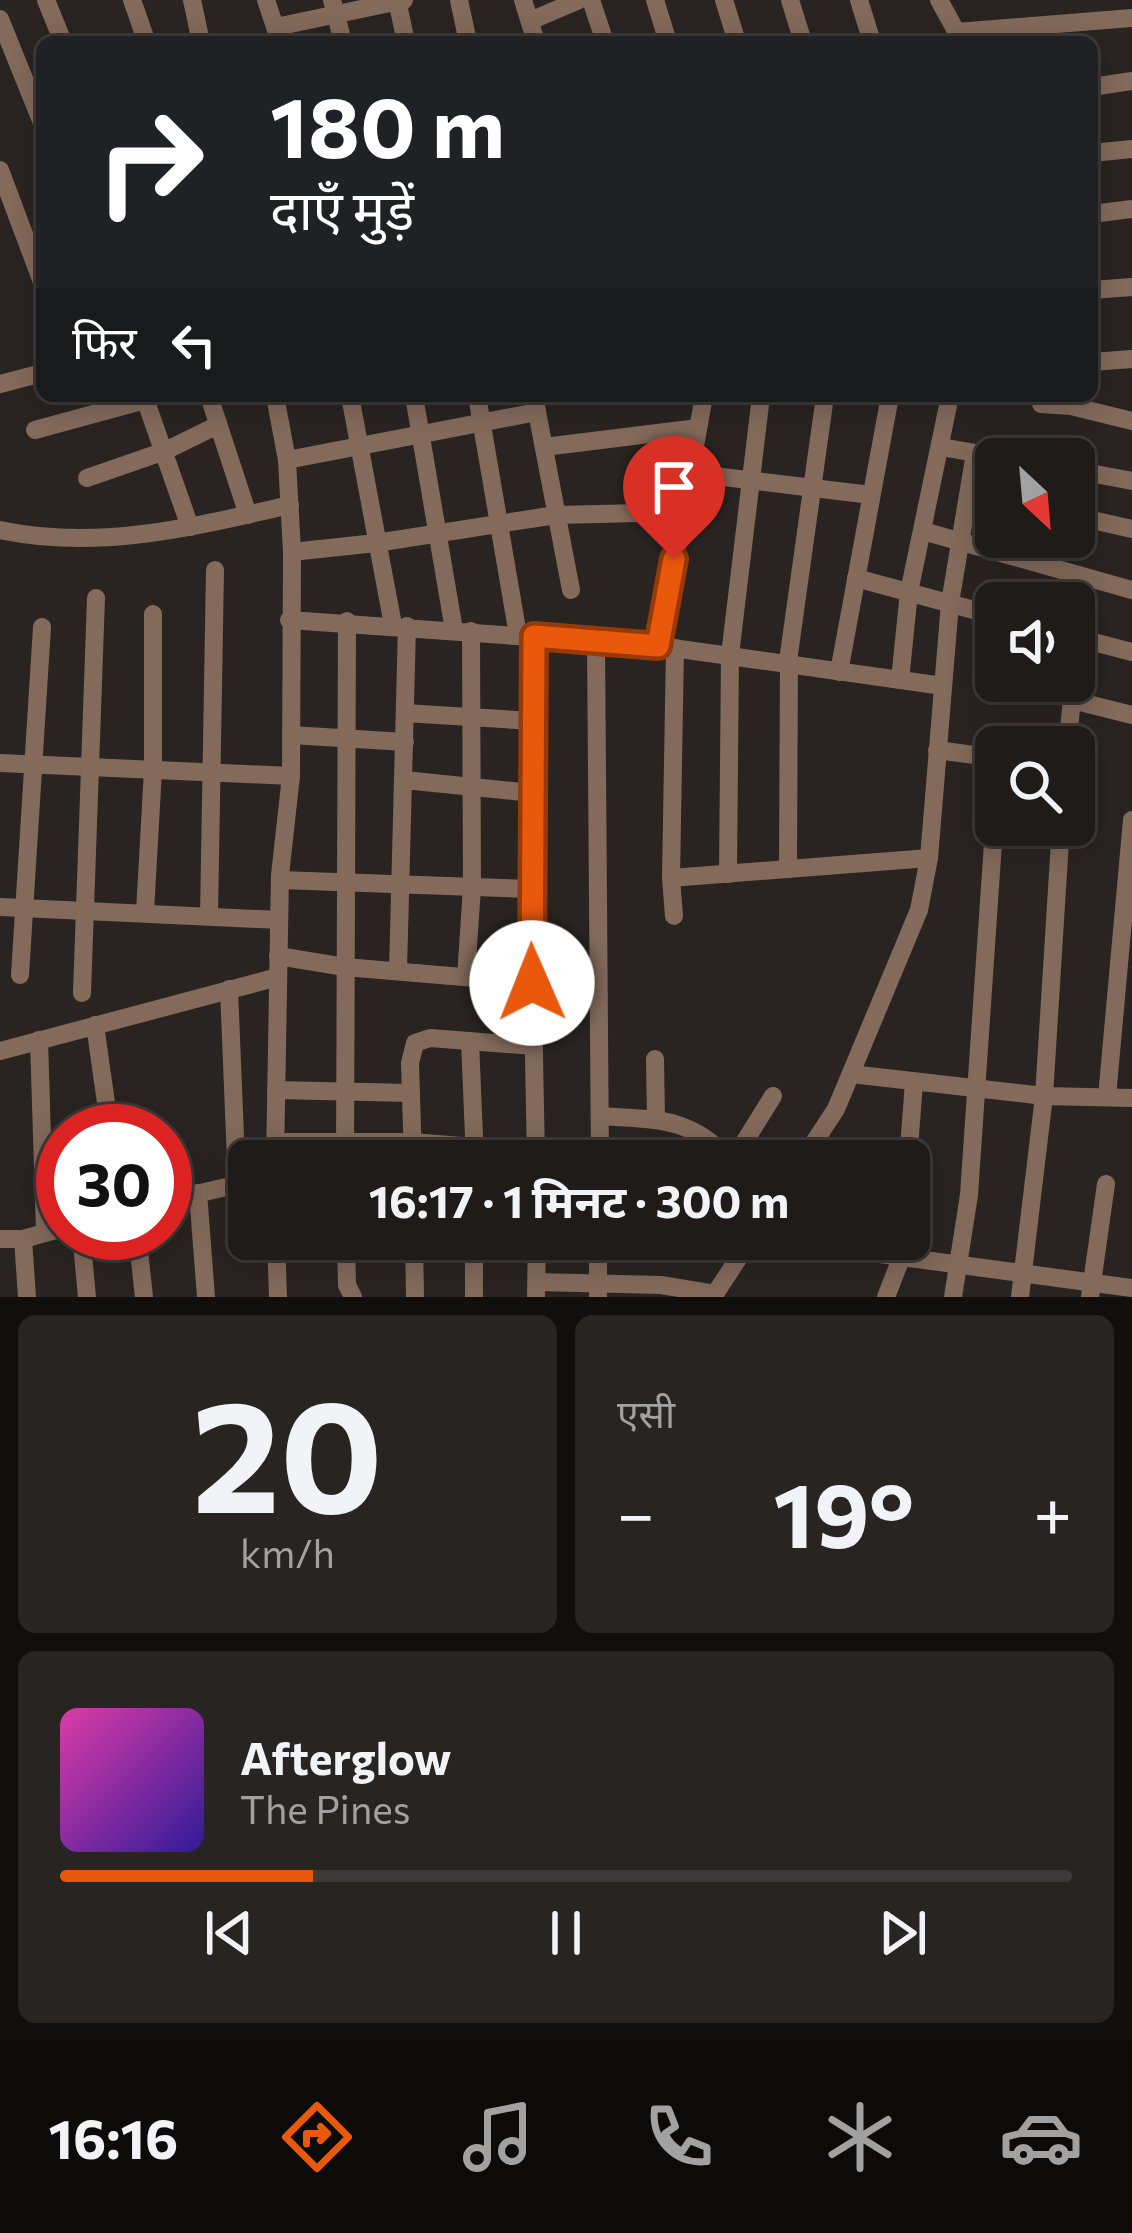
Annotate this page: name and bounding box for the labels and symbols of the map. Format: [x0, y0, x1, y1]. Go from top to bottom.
pin [623, 436, 725, 559]
north arrow [975, 438, 1095, 558]
position arrow [469, 920, 595, 1046]
speed limit sign: 30 [36, 1104, 192, 1260]

